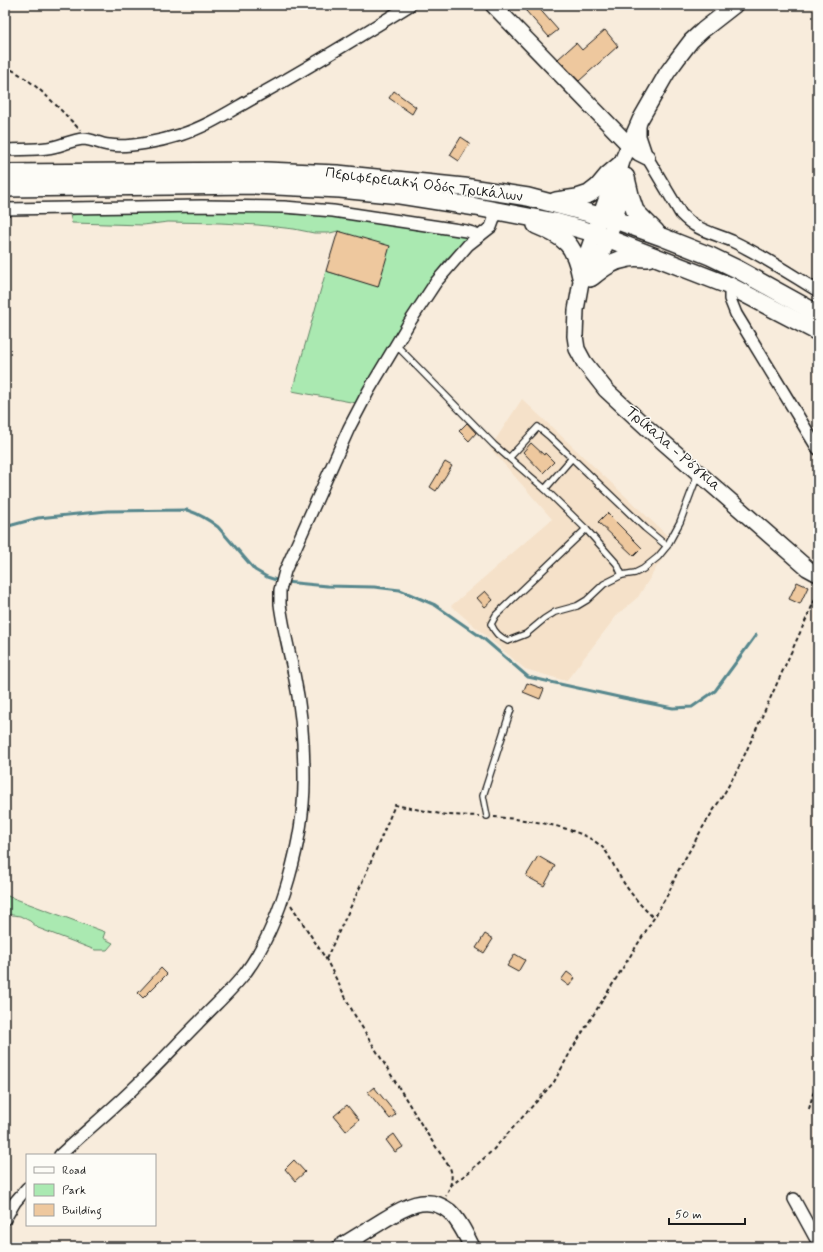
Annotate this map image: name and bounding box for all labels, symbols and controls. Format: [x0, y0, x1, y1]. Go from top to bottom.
street label: Περιφερειακή Οδός Τρικάλων [324, 163, 524, 207]
street label: Τρίκαλα - Ρόγκια [621, 402, 725, 496]
legend [26, 1154, 156, 1226]
text: Road [62, 1163, 86, 1179]
text: Park [62, 1183, 86, 1199]
scale bar [669, 1200, 745, 1226]
text: Building [62, 1203, 102, 1220]
text: 50 m [675, 1207, 702, 1223]

